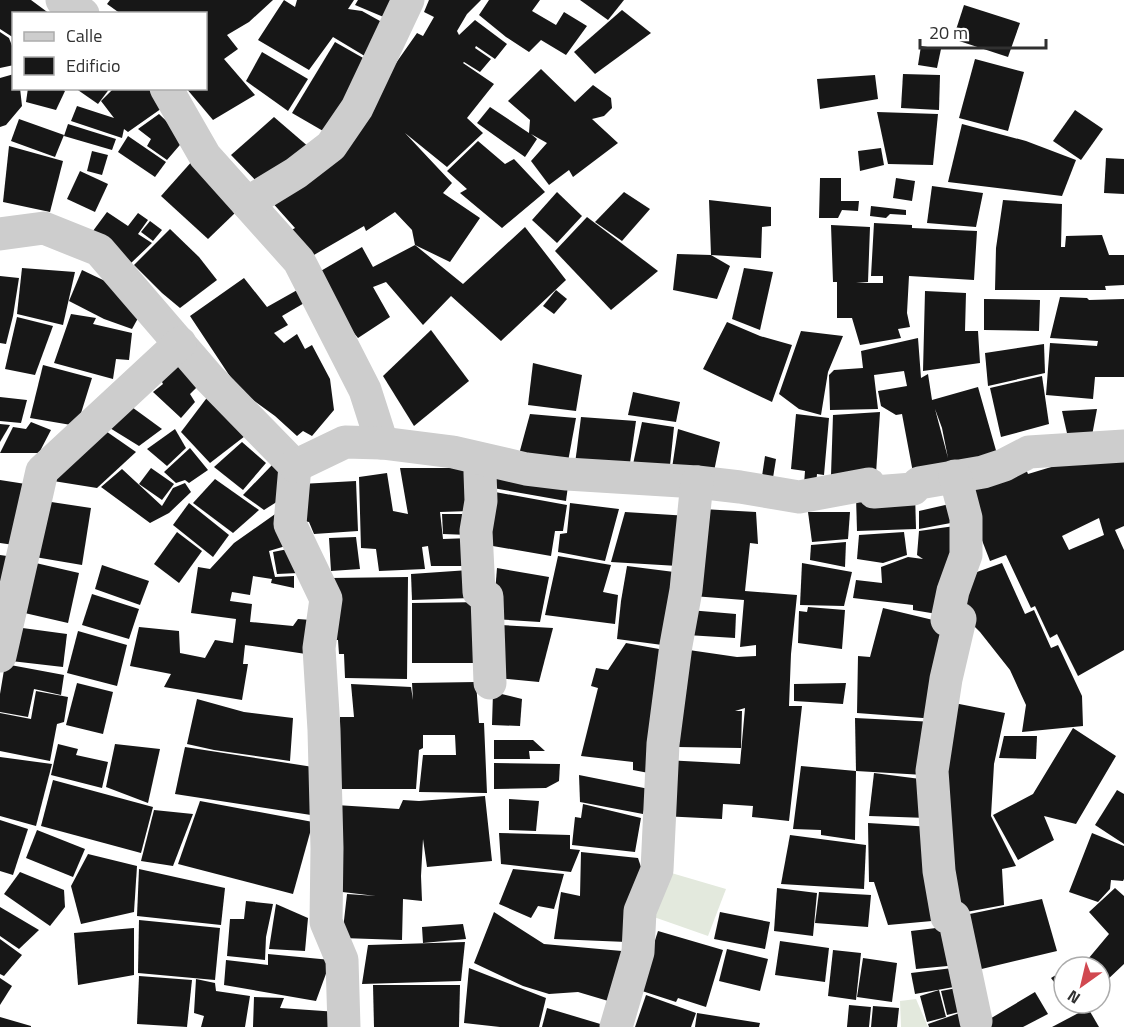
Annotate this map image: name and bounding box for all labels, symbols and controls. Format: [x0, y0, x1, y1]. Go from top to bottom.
legend [12, 12, 207, 90]
scale bar [920, 12, 1046, 50]
text: 20 m [929, 19, 968, 46]
text: Calle [66, 22, 102, 49]
text: Edificio [66, 52, 120, 79]
north arrow [1052, 955, 1112, 1015]
text: N [1062, 984, 1085, 1010]

